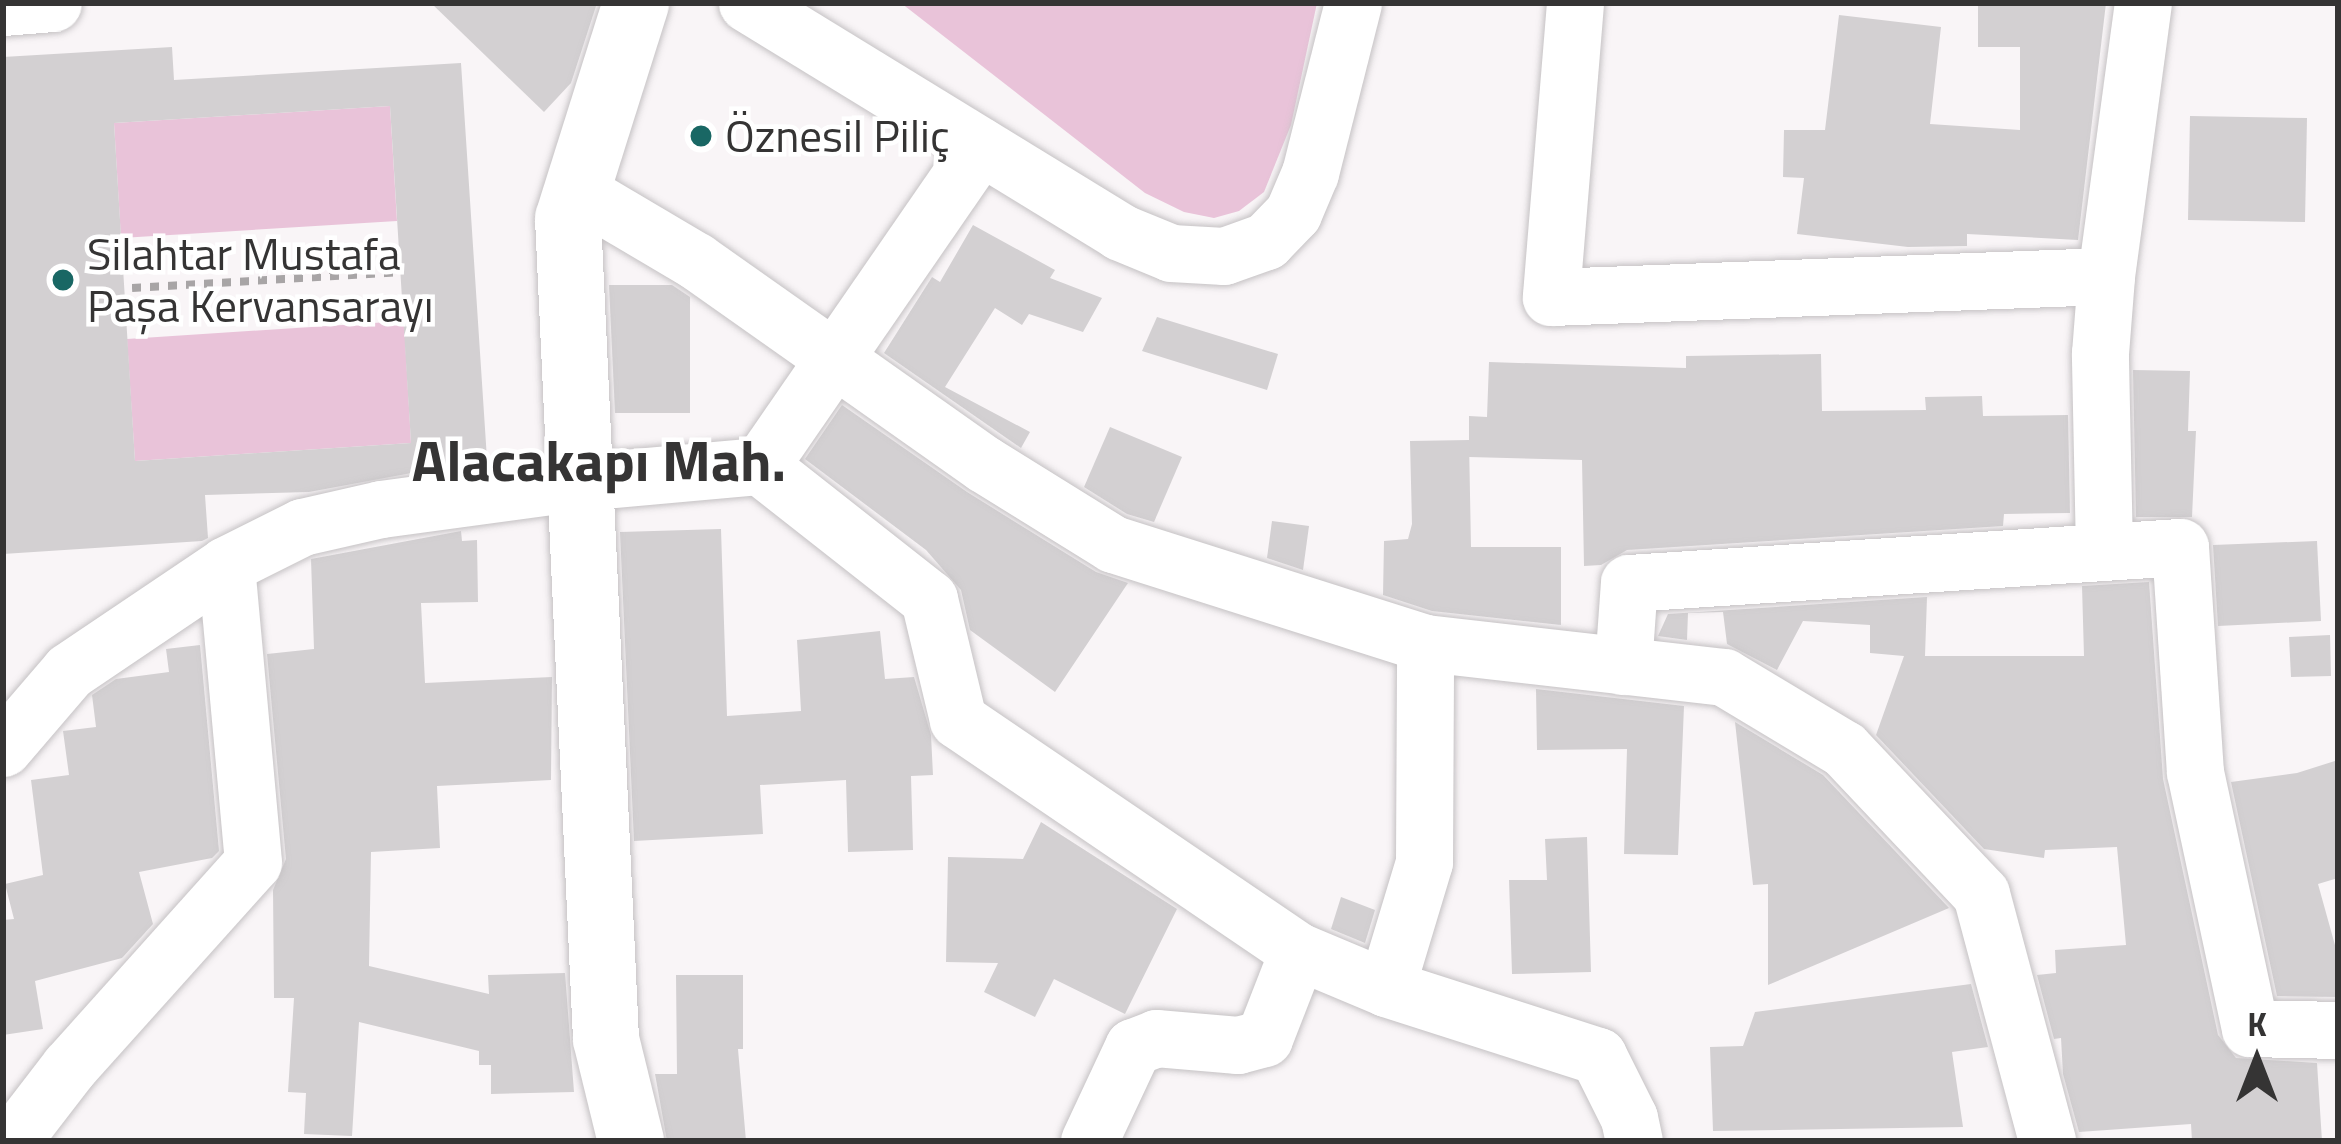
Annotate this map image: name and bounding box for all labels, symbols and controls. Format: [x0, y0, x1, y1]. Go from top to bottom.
place label: Öznesil Piliç [725, 109, 950, 163]
marker: Öznesil Piliç [688, 123, 714, 149]
place label: Silahtar Mustafa Paşa Kervansarayı [87, 227, 434, 333]
marker: Silahtar Mustafa Paşa Kervansarayı [50, 267, 76, 293]
district label: Alacakapı Mah. [412, 426, 786, 494]
text: K [2247, 999, 2267, 1049]
north arrow [2197, 1000, 2317, 1120]

